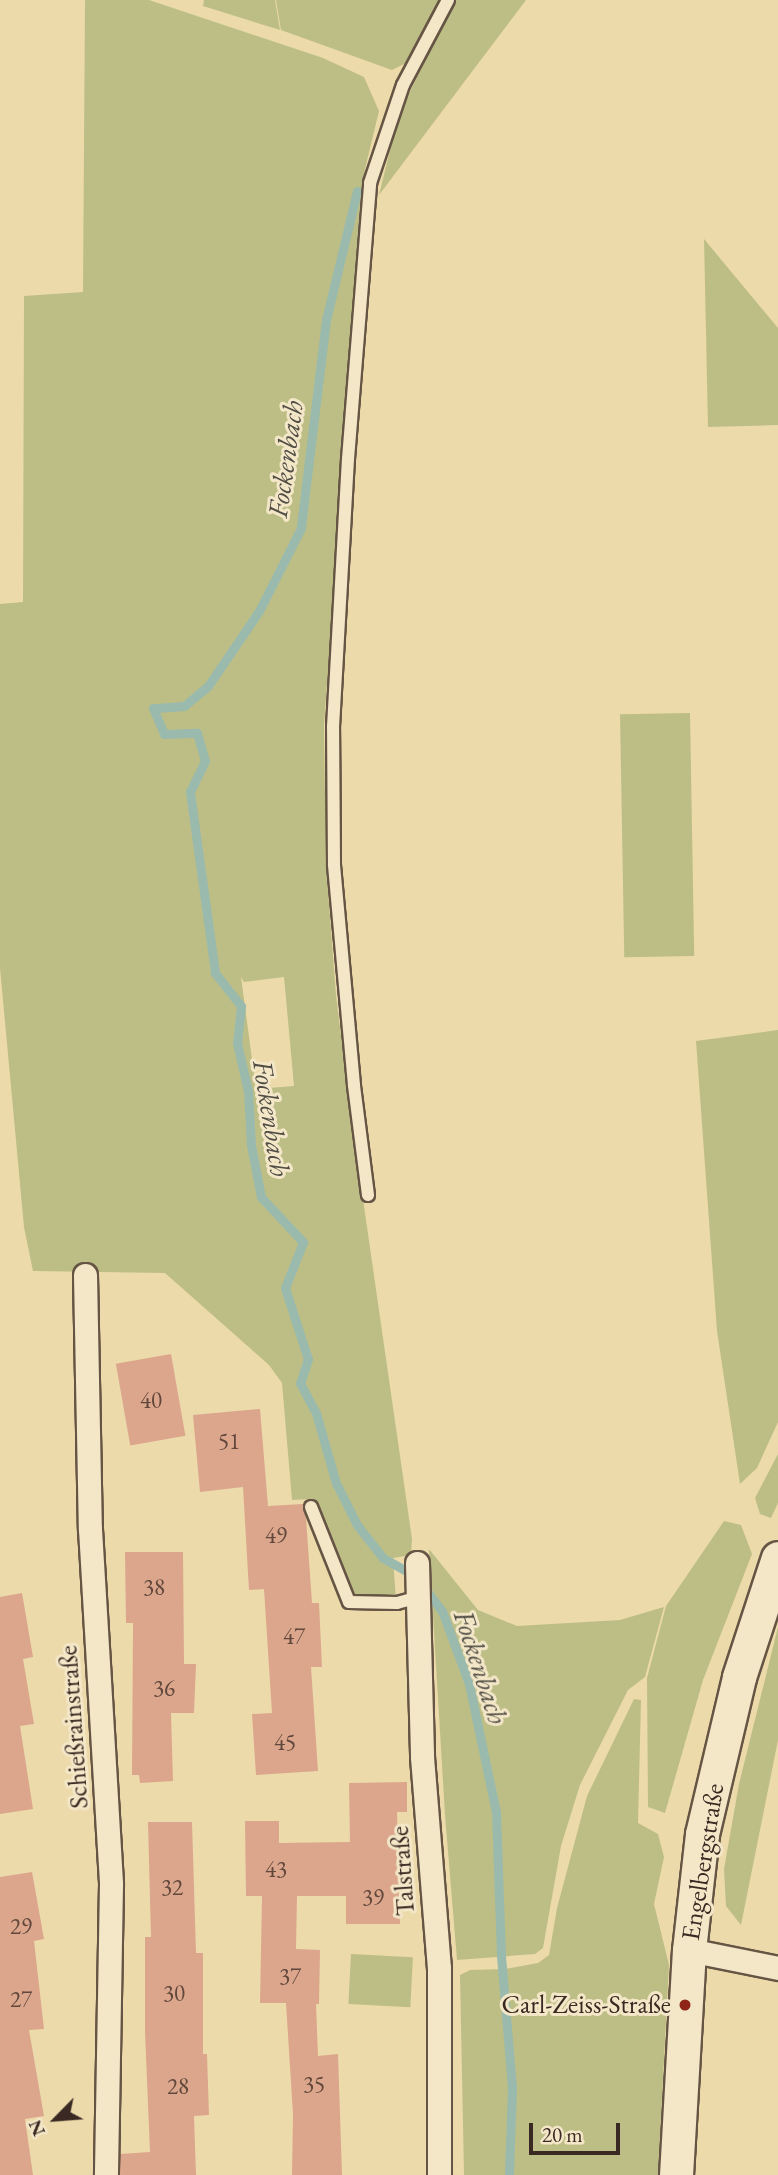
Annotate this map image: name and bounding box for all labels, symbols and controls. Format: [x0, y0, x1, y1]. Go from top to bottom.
water label: Fockenbach [260, 398, 310, 520]
water label: Fockenbach [246, 1057, 298, 1179]
house number: 40 [140, 1386, 162, 1414]
house number: 51 [218, 1427, 240, 1455]
house number: 49 [265, 1521, 287, 1549]
house number: 38 [143, 1573, 165, 1601]
water label: Fockenbach [447, 1606, 515, 1728]
house number: 47 [283, 1622, 305, 1650]
street label: Schießrainstraße [53, 1644, 95, 1810]
house number: 36 [153, 1674, 175, 1702]
house number: 45 [274, 1728, 296, 1756]
street label: Engelbergstraße [675, 1781, 731, 1943]
street label: Talstraße [384, 1825, 422, 1917]
house number: 43 [265, 1855, 287, 1883]
house number: 32 [161, 1873, 183, 1901]
house number: 39 [362, 1883, 384, 1911]
house number: 29 [10, 1912, 32, 1940]
house number: 37 [279, 1962, 301, 1990]
house number: 30 [163, 1979, 185, 2007]
house number: 27 [10, 1985, 32, 2013]
place label: Carl-Zeiss-Straße [501, 1989, 671, 2021]
marker: Carl-Zeiss-Straße [677, 1997, 693, 2013]
house number: 35 [303, 2070, 325, 2098]
house number: 28 [167, 2072, 189, 2100]
north arrow [21, 2084, 91, 2154]
scale bar [533, 2108, 624, 2152]
text: N [22, 2116, 51, 2140]
text: 20 m [542, 2121, 583, 2148]

